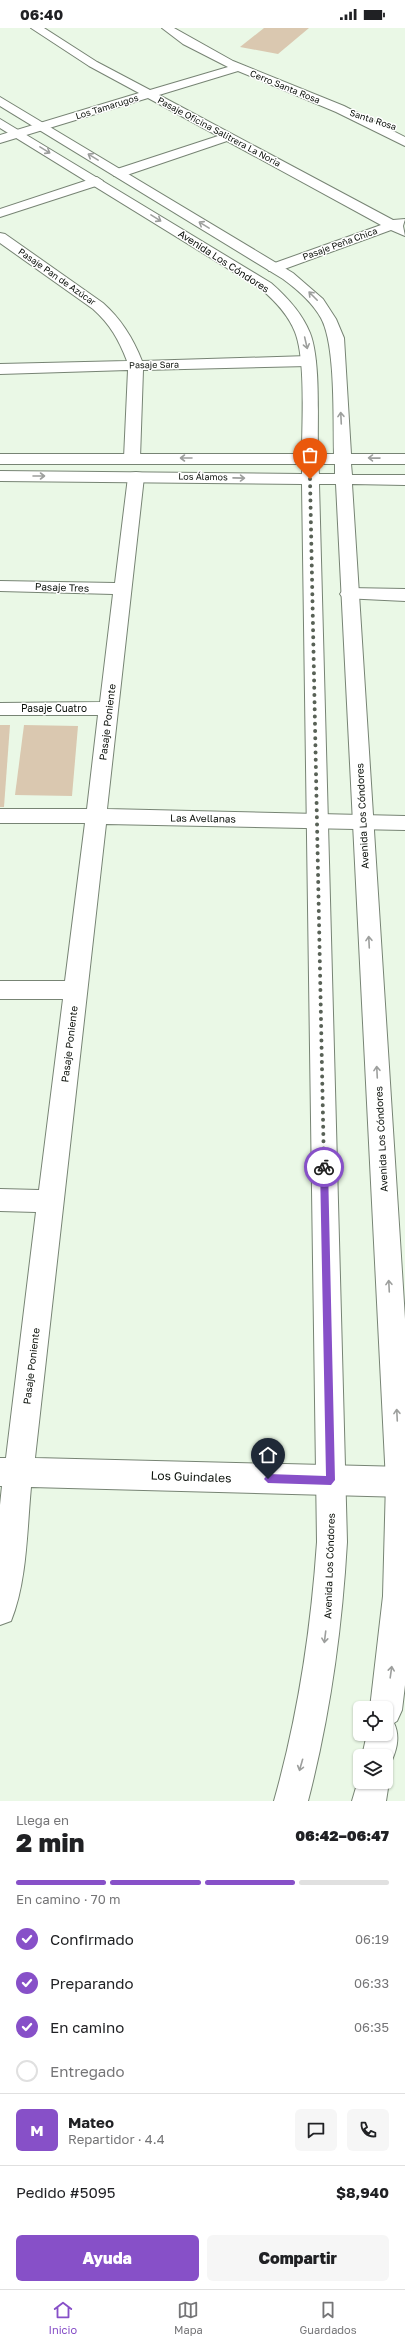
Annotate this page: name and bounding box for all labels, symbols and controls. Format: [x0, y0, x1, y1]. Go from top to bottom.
text: 06:40 [20, 5, 63, 23]
street label: Cerro Santa Rosa [249, 67, 322, 106]
street label: Los Tamarugos [74, 92, 140, 121]
street label: Pasaje Oficina Salitrera La Noria [156, 94, 283, 169]
street label: Santa Rosa [348, 107, 398, 132]
one-way arrow [39, 147, 51, 155]
one-way arrow [87, 153, 99, 161]
one-way arrow [150, 214, 161, 222]
one-way arrow [198, 220, 210, 228]
street label: Pasaje Peña Chica [301, 225, 379, 262]
street label: Avenida Los Cóndores [176, 227, 272, 295]
street label: Pasaje Pan de Azúcar [16, 246, 99, 308]
one-way arrow [308, 291, 318, 301]
one-way arrow [303, 336, 311, 349]
street label: Pasaje Sara [129, 359, 179, 370]
one-way arrow [337, 412, 345, 425]
pin [293, 438, 327, 479]
icon: bag [299, 444, 321, 466]
one-way arrow [180, 454, 193, 462]
one-way arrow [368, 454, 381, 462]
street label: Los Álamos [178, 471, 228, 482]
one-way arrow [32, 472, 45, 480]
one-way arrow [232, 474, 245, 482]
street label: Pasaje Tres [35, 580, 89, 594]
street label: Pasaje Poniente [96, 683, 118, 761]
street label: Pasaje Cuatro [21, 702, 87, 714]
street label: Avenida Los Cóndores [353, 763, 371, 869]
street label: Las Avellanas [170, 811, 236, 825]
one-way arrow [366, 936, 373, 949]
street label: Pasaje Poniente [58, 1005, 80, 1083]
one-way arrow [373, 1066, 380, 1079]
street label: Avenida Los Cóndores [372, 1086, 390, 1192]
courier [304, 1147, 344, 1187]
icon: bike [313, 1156, 335, 1178]
one-way arrow [386, 1280, 393, 1293]
street label: Pasaje Poniente [20, 1327, 42, 1405]
one-way arrow [393, 1409, 400, 1422]
pin [251, 1438, 285, 1479]
icon: home [257, 1444, 279, 1466]
street label: Los Guindales [150, 1468, 232, 1485]
street label: Avenida Los Cóndores [321, 1513, 337, 1619]
one-way arrow [321, 1630, 329, 1643]
one-way arrow [387, 1666, 395, 1679]
map controls [353, 1701, 393, 1789]
button: locate [353, 1701, 393, 1741]
button: layers [353, 1749, 393, 1789]
one-way arrow [297, 1758, 304, 1771]
text: Llega en [16, 1812, 69, 1828]
text: 06:42–06:47 [295, 1826, 389, 1844]
text: 2 min [16, 1827, 84, 1858]
text: En camino · 70 m [16, 1891, 121, 1907]
icon: check [16, 1928, 38, 1950]
text: Confirmado [50, 1930, 134, 1948]
text: 06:19 [355, 1931, 389, 1947]
icon: check [16, 1972, 38, 1994]
text: Preparando [50, 1974, 134, 1992]
text: 06:33 [354, 1975, 389, 1991]
icon: check [16, 2016, 38, 2038]
text: En camino [50, 2018, 124, 2036]
text: 06:35 [354, 2019, 389, 2035]
text: Entregado [50, 2062, 125, 2080]
button: chat [295, 2109, 337, 2151]
button: phone [347, 2109, 389, 2151]
text: Mateo [68, 2113, 114, 2131]
text: M [30, 2121, 44, 2139]
text: Repartidor · 4.4 [68, 2131, 165, 2147]
text: Pedido #5095 [16, 2183, 116, 2201]
text: $8,940 [336, 2183, 389, 2201]
button: Ayuda [16, 2235, 199, 2281]
button: Compartir [207, 2235, 389, 2281]
tab: Inicio [48, 2299, 77, 2336]
tab: Mapa [174, 2299, 203, 2336]
tab: Guardados [300, 2299, 357, 2336]

